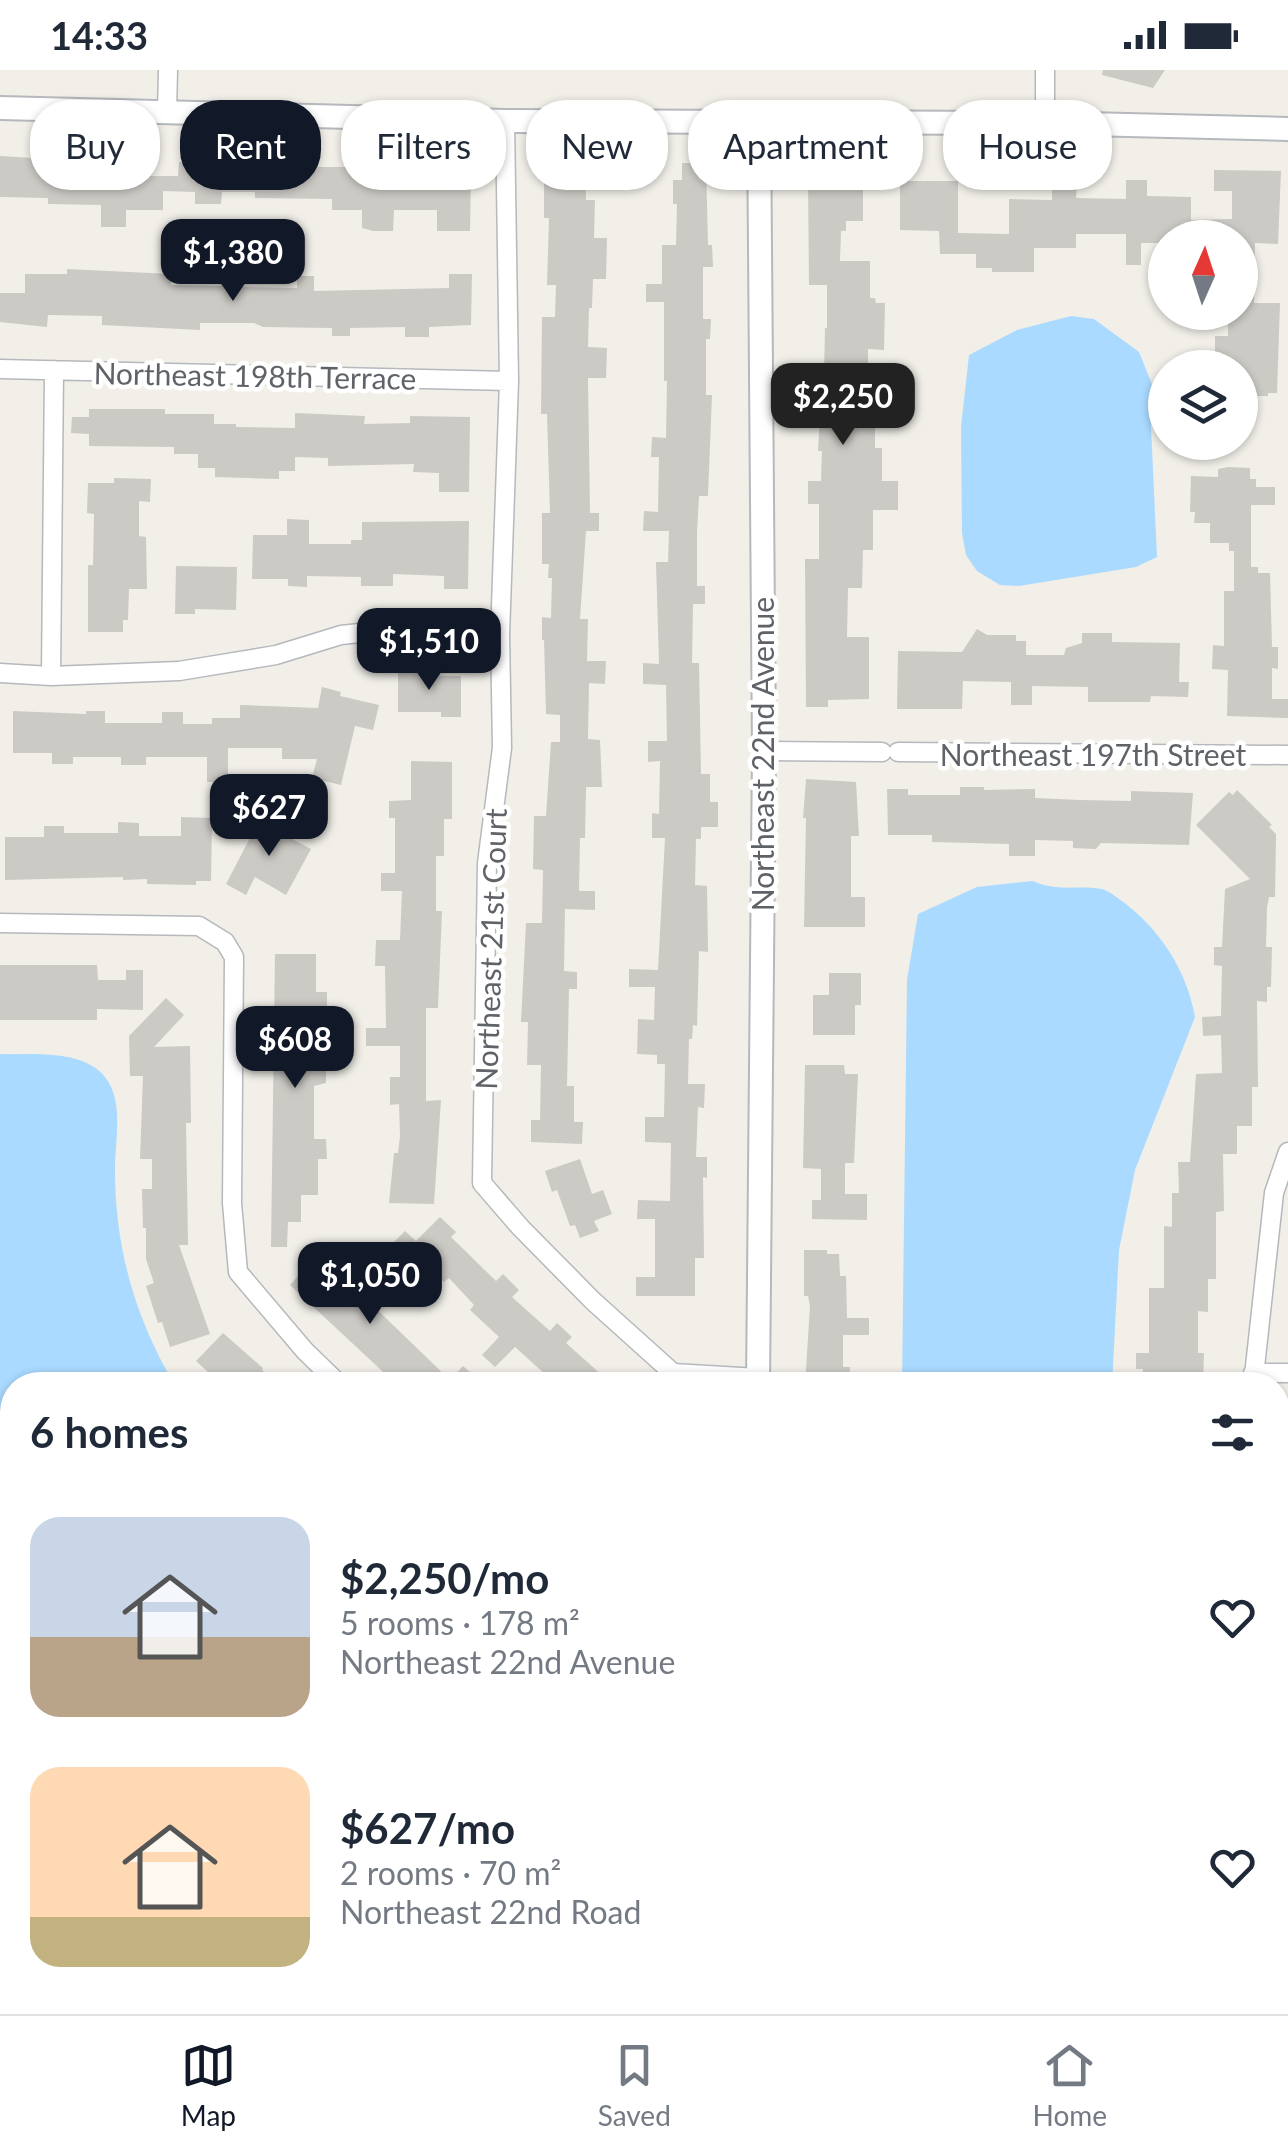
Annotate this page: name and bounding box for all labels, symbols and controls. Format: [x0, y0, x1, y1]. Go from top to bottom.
text: 14:33 [50, 12, 148, 58]
chip: Buy [30, 100, 160, 190]
chip: Rent [180, 100, 321, 190]
chip: Filters [341, 100, 506, 190]
chip: New [526, 100, 668, 190]
chip: Apartment [688, 100, 923, 190]
chip: House [943, 100, 1112, 190]
pin: $1,380 [152, 219, 314, 304]
north arrow [1148, 220, 1258, 330]
map controls [1148, 220, 1258, 460]
text: $1,380 [183, 232, 283, 271]
button: layers [1148, 350, 1258, 460]
street label: Northeast 198th Terrace [93, 354, 417, 396]
pin: $2,250 [762, 363, 924, 448]
text: $2,250 [793, 376, 893, 415]
street label: Northeast 22nd Avenue [744, 597, 780, 911]
pin: $1,510 [348, 608, 510, 693]
text: $1,510 [379, 621, 479, 660]
street label: Northeast 197th Street [940, 736, 1246, 772]
pin: $627 [210, 774, 328, 859]
text: $627 [232, 787, 306, 826]
street label: Northeast 21st Court [467, 808, 513, 1090]
pin: $608 [236, 1006, 354, 1091]
text: $608 [258, 1019, 332, 1058]
pin: $1,050 [289, 1242, 451, 1327]
text: $1,050 [320, 1255, 420, 1294]
icon: filters [1205, 1405, 1260, 1460]
text: 6 homes [30, 1407, 188, 1457]
text: $2,250/mo [340, 1553, 549, 1603]
icon: home [110, 1557, 230, 1677]
icon: heart [1205, 1590, 1260, 1645]
text: 5 rooms · 178 m² [340, 1603, 580, 1642]
text: Northeast 22nd Avenue [340, 1642, 675, 1681]
text: $627/mo [340, 1803, 515, 1853]
icon: home [110, 1807, 230, 1927]
icon: heart [1205, 1840, 1260, 1895]
text: 2 rooms · 70 m² [340, 1853, 561, 1892]
text: Northeast 22nd Road [340, 1892, 641, 1931]
tab: Map [181, 2038, 236, 2132]
tab: Saved [598, 2038, 671, 2132]
tab: Home [1033, 2038, 1107, 2132]

